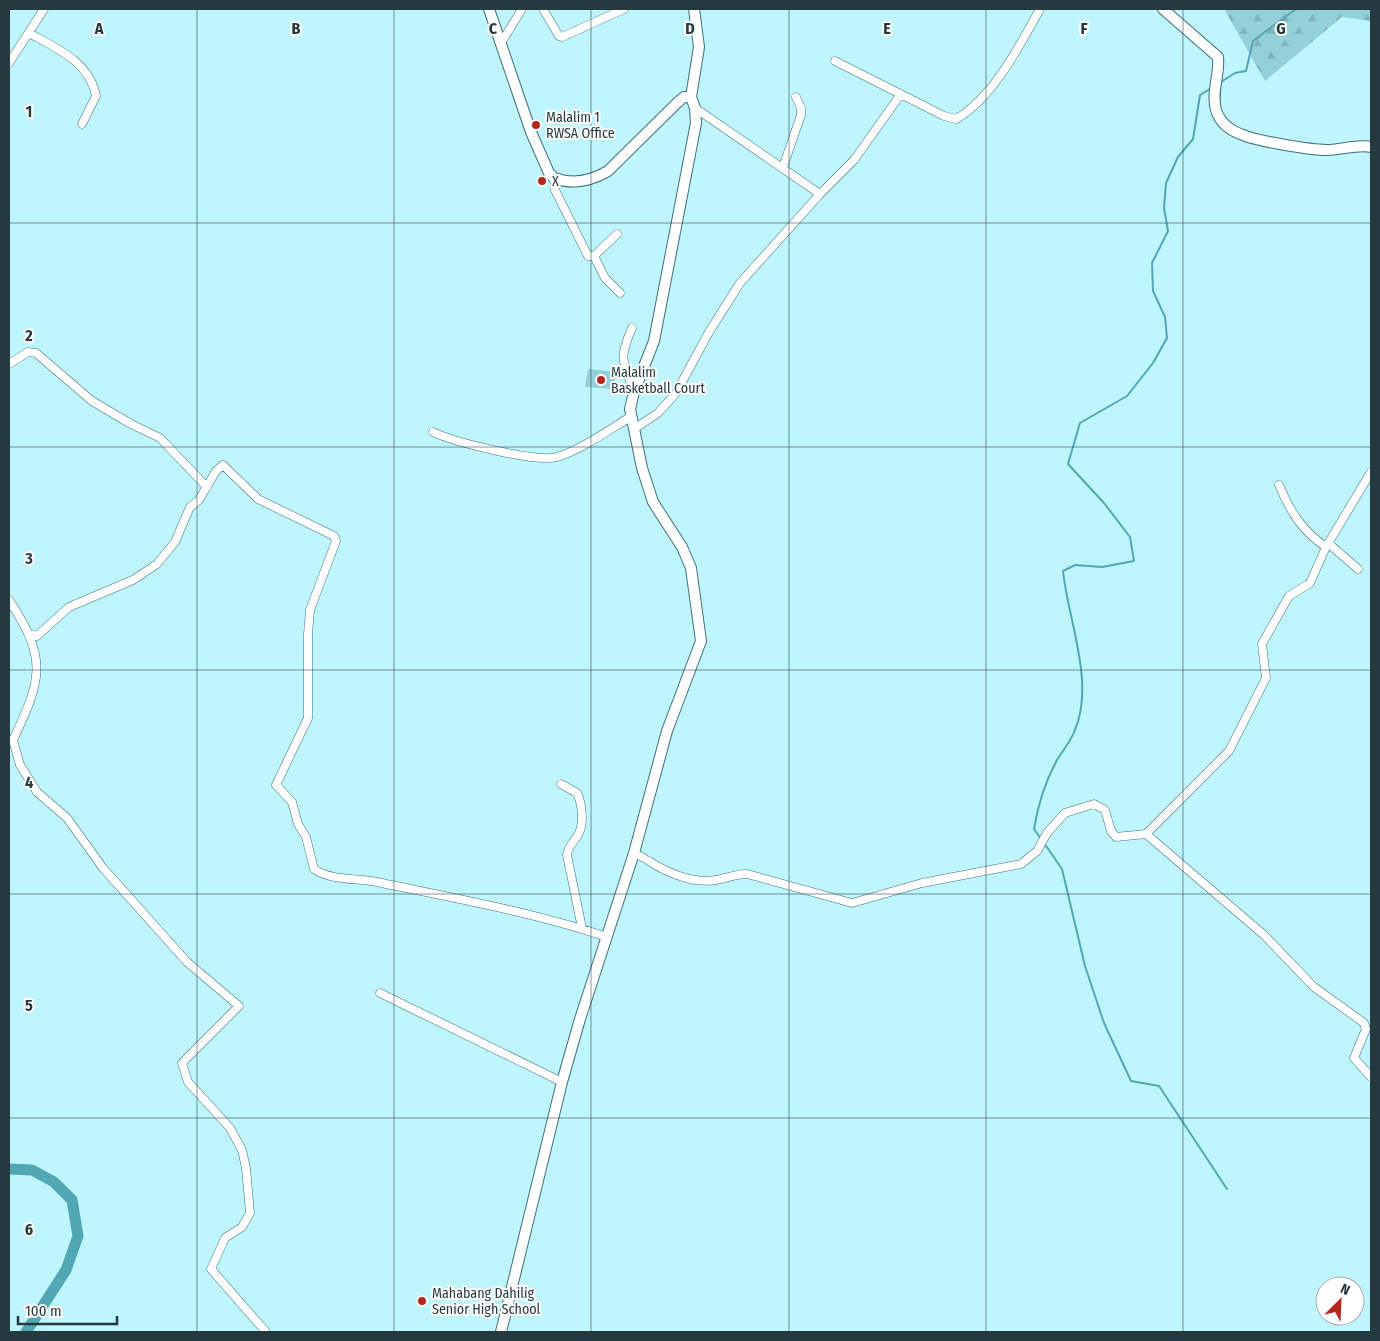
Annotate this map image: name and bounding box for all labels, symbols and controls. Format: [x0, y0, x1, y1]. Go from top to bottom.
text: A [94, 19, 104, 38]
text: B [292, 19, 301, 38]
text: C [489, 19, 498, 38]
text: D [685, 19, 695, 38]
text: E [883, 19, 891, 38]
text: F [1080, 19, 1088, 38]
text: G [1276, 19, 1286, 38]
text: 1 [26, 102, 32, 121]
place label: Malalim 1 RWSA Office [546, 109, 615, 142]
marker: Malalim 1 RWSA Office [530, 119, 542, 131]
place label: X [552, 173, 559, 190]
marker: X [536, 175, 548, 187]
text: 2 [24, 326, 33, 345]
place label: Malalim Basketball Court [611, 364, 705, 397]
marker: Malalim Basketball Court [595, 374, 607, 386]
text: 3 [24, 549, 33, 568]
text: 4 [25, 773, 33, 792]
text: 5 [25, 996, 33, 1015]
text: 6 [25, 1220, 33, 1239]
north arrow [1315, 1276, 1365, 1326]
text: N [1338, 1280, 1352, 1299]
place label: Mahabang Dahilig Senior High School [432, 1285, 541, 1318]
scale bar [18, 1294, 116, 1326]
marker: Mahabang Dahilig Senior High School [416, 1295, 428, 1307]
text: 100 m [25, 1302, 62, 1320]

